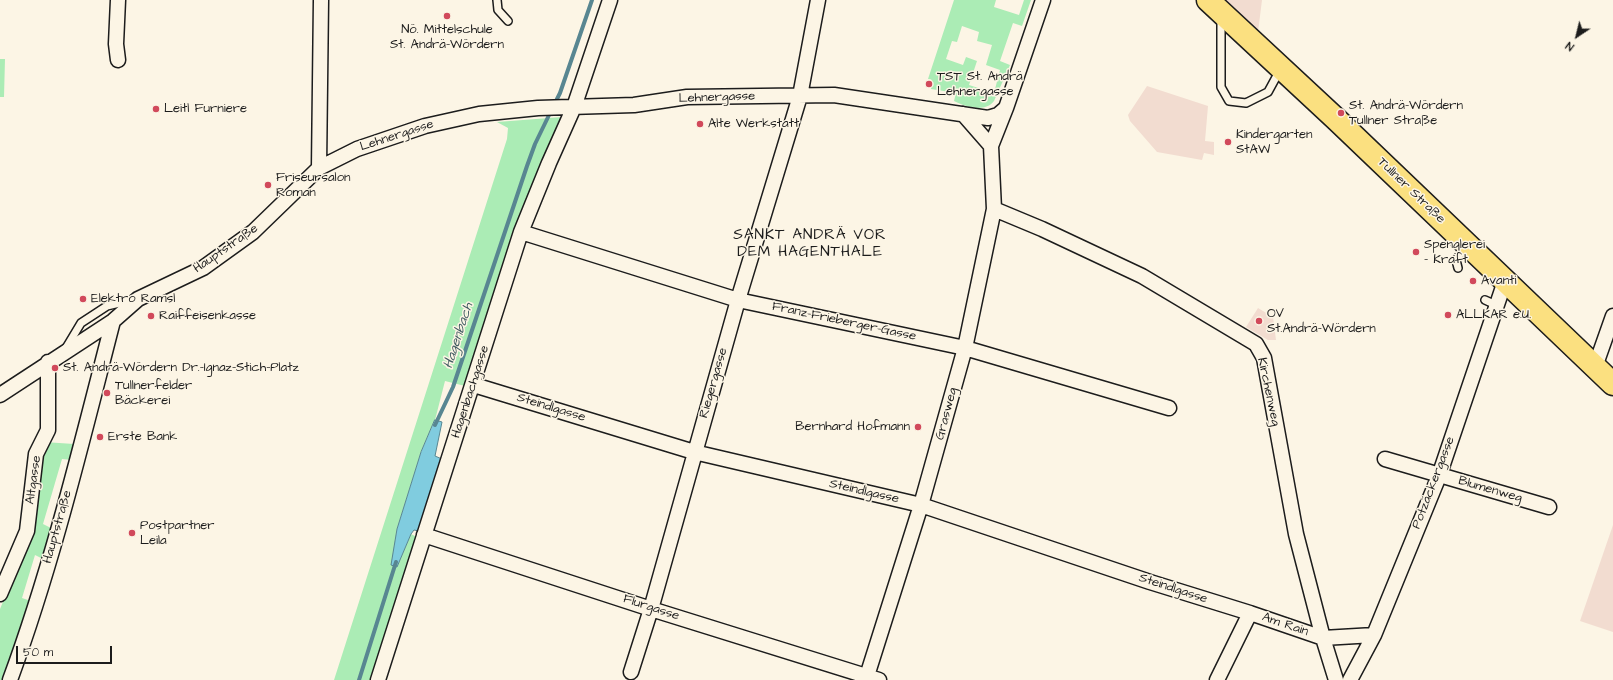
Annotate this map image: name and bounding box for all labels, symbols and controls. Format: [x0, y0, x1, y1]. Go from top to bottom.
marker: Nö. Mittelschule St. Andrä-Wördern [442, 11, 452, 21]
north arrow [1557, 16, 1597, 56]
place label: Nö. Mittelschule St. Andrä-Wördern [390, 22, 504, 53]
text: N [1563, 38, 1577, 54]
place label: TST St. Andrä Lehnergasse [937, 69, 1023, 100]
marker: TST St. Andrä Lehnergasse [924, 79, 934, 89]
street label: Lehnergasse [678, 89, 756, 107]
place label: St. Andrä-Wördern Tullner Straße [1349, 98, 1463, 129]
place label: Leitl Furniere [164, 101, 247, 117]
marker: Leitl Furniere [151, 104, 161, 114]
marker: St. Andrä-Wördern Tullner Straße [1336, 108, 1346, 118]
place label: Alte Werkstatt [708, 116, 799, 132]
street label: Lehnergasse [358, 117, 436, 155]
marker: Alte Werkstatt [695, 119, 705, 129]
place label: Kindergarten StAW [1236, 127, 1312, 158]
marker: Kindergarten StAW [1223, 137, 1233, 147]
street label: Tullner Straße [1374, 155, 1448, 227]
place label: Friseursalon Roman [276, 170, 350, 201]
marker: Friseursalon Roman [263, 180, 273, 190]
street label: Hauptstraße [191, 221, 261, 277]
district label: SANKT ANDRÄ VOR DEM HAGENTHALE [733, 227, 887, 262]
place label: Spenglerei - Kraft [1424, 237, 1485, 268]
marker: Spenglerei - Kraft [1411, 247, 1421, 257]
place label: Avanti [1481, 273, 1516, 289]
marker: Avanti [1468, 276, 1478, 286]
place label: Elektro Ramsl [91, 291, 175, 307]
marker: Elektro Ramsl [78, 294, 88, 304]
street label: Franz-Frieberger-Gasse [770, 299, 918, 345]
water label: Hagenbach [440, 301, 478, 371]
place label: OV St.Andrä-Wördern [1267, 306, 1376, 337]
place label: ALLKAR e.U. [1456, 307, 1531, 323]
place label: Raiffeisenkasse [159, 308, 256, 324]
marker: ALLKAR e.U. [1443, 310, 1453, 320]
marker: Raiffeisenkasse [146, 311, 156, 321]
marker: OV St.Andrä-Wördern [1254, 316, 1264, 326]
street label: Hagenbachgasse [449, 344, 493, 440]
street label: Riegergasse [696, 346, 732, 420]
street label: Kirchenweg [1253, 356, 1283, 428]
place label: St. Andrä-Wördern Dr.-Ignaz-Stich-Platz [63, 360, 299, 376]
marker: St. Andrä-Wördern Dr.-Ignaz-Stich-Platz [50, 363, 60, 373]
place label: Tullnerfelder Bäckerei [115, 378, 192, 409]
street label: Grasweg [933, 386, 961, 442]
marker: Tullnerfelder Bäckerei [102, 388, 112, 398]
street label: Steindlgasse [515, 390, 587, 426]
place label: Bernhard Hofmann [795, 419, 910, 435]
marker: Bernhard Hofmann [913, 422, 923, 432]
place label: Erste Bank [108, 429, 177, 445]
marker: Erste Bank [95, 432, 105, 442]
street label: Potzäckergasse [1409, 435, 1459, 531]
street label: Altgasse [23, 455, 45, 505]
street label: Blumenweg [1456, 473, 1524, 507]
street label: Steindlgasse [828, 476, 900, 508]
street label: Hauptstraße [40, 489, 76, 565]
place label: Postpartner Leila [140, 518, 214, 549]
marker: Postpartner Leila [127, 528, 137, 538]
street label: Steindlgasse [1137, 571, 1209, 607]
street label: Flurgasse [621, 592, 681, 624]
street label: Am Rain [1260, 610, 1310, 640]
scale bar [18, 638, 114, 664]
text: 50 m [23, 644, 53, 661]

